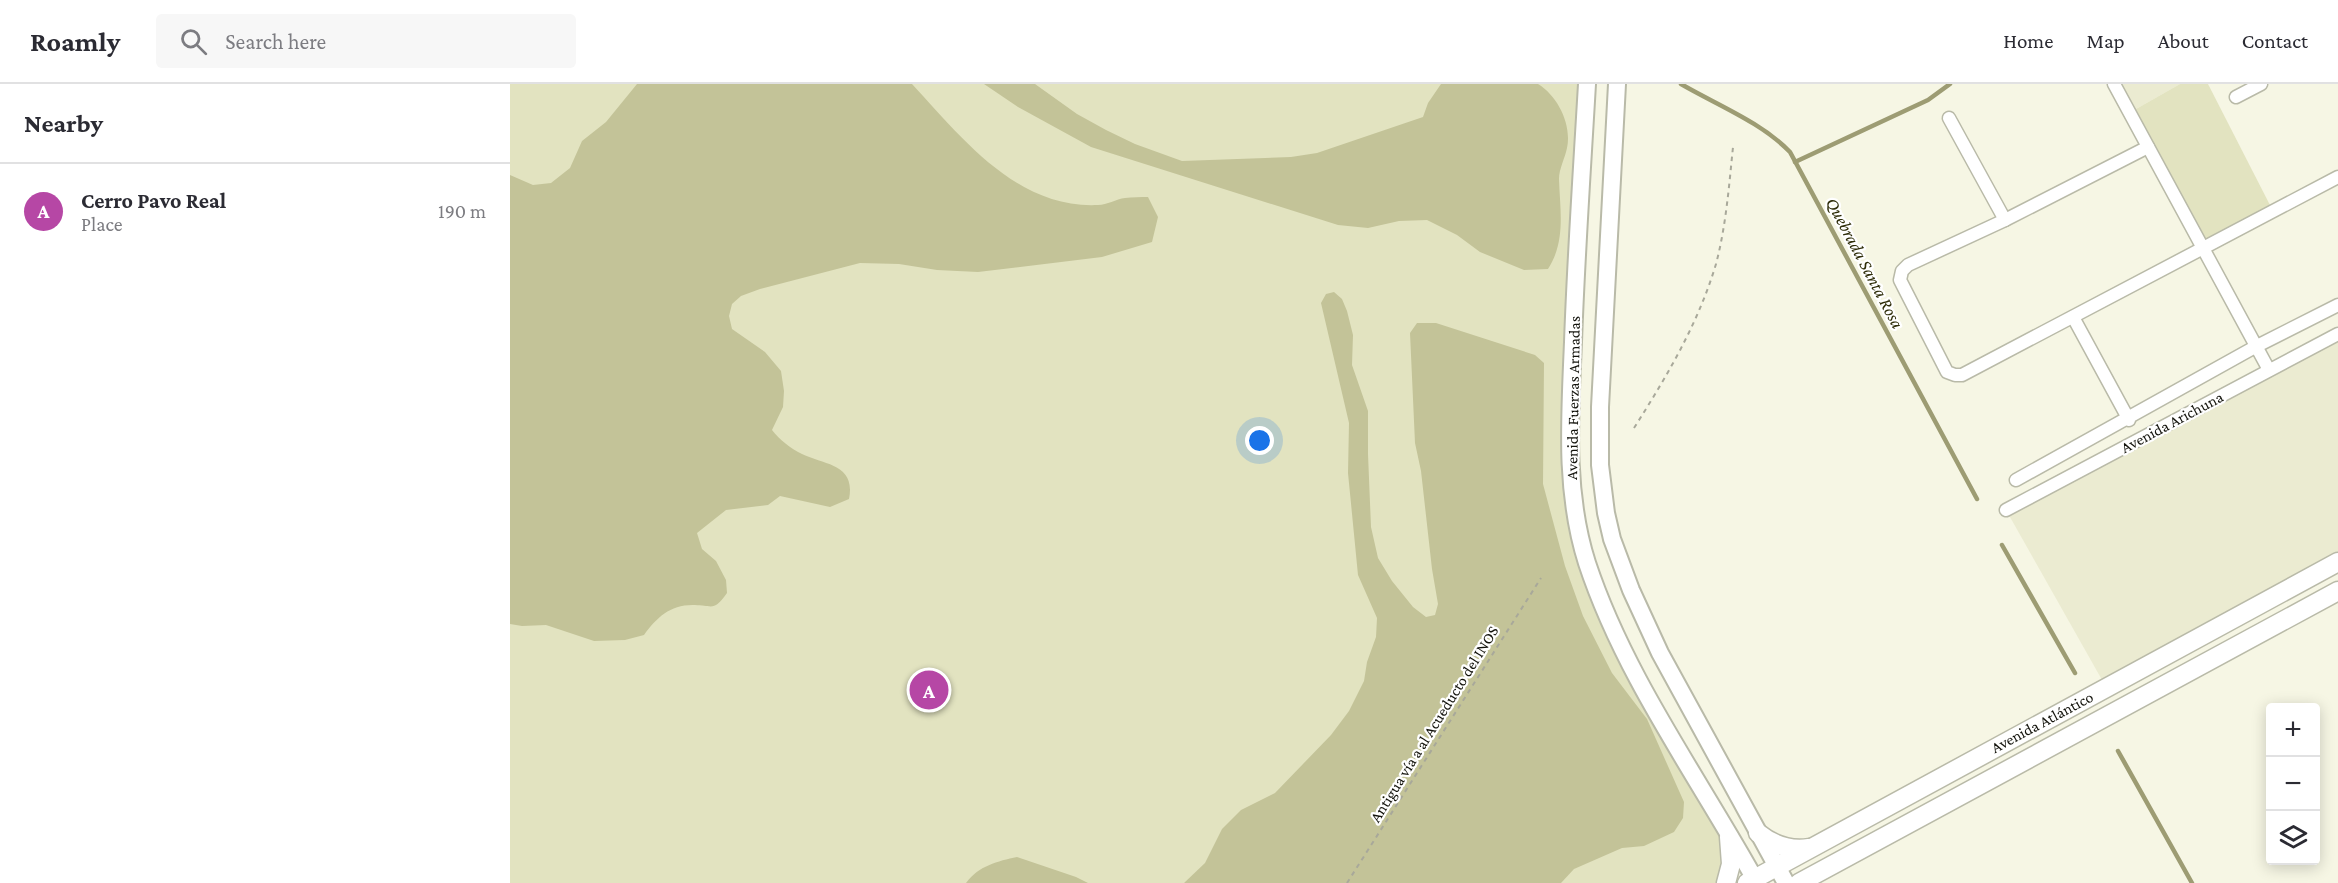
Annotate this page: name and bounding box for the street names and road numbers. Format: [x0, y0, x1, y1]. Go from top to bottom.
street label: Avenida Fuerzas Armadas [1563, 316, 1583, 480]
street label: Avenida Arichuna [2118, 388, 2227, 456]
street label: Antigua vía a al Acueducto del INOS [1366, 623, 1502, 826]
street label: Avenida Atlántico [1988, 688, 2096, 756]

